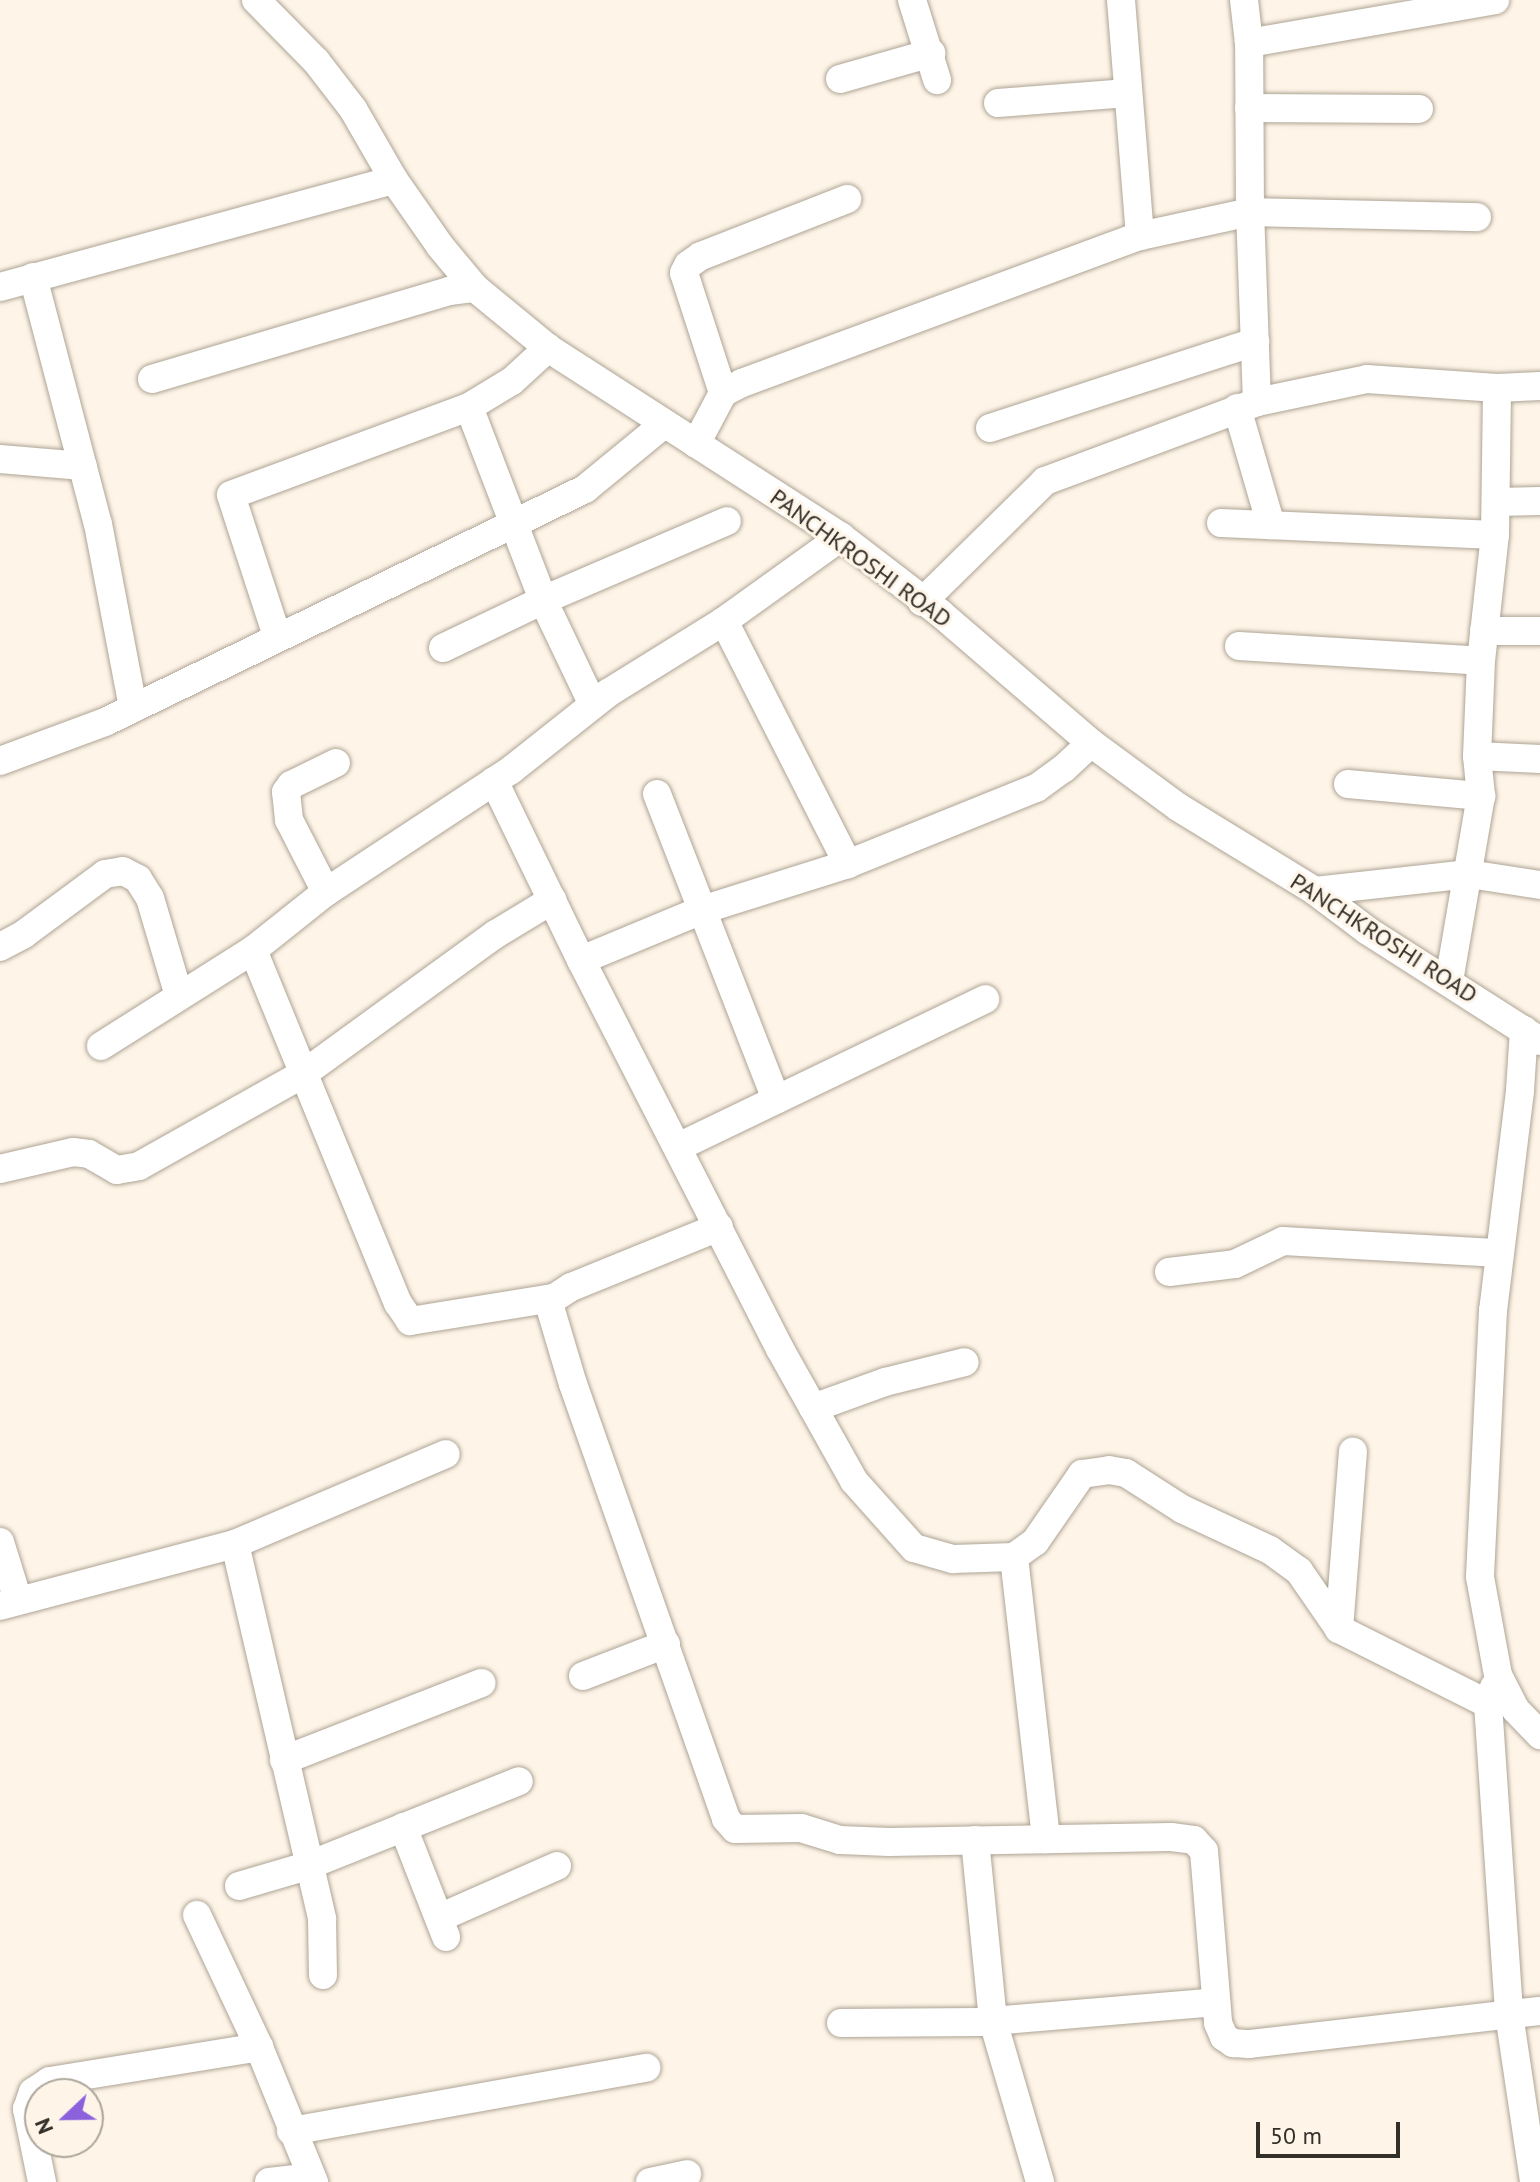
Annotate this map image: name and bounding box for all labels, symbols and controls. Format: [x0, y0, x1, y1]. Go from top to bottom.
street label: PANCHKROSHI ROAD [765, 483, 957, 633]
street label: PANCHKROSHI ROAD [1285, 867, 1483, 1009]
north arrow [24, 2078, 104, 2158]
scale bar [1260, 2106, 1404, 2156]
text: N [28, 2114, 59, 2138]
text: 50 m [1270, 2120, 1322, 2151]

